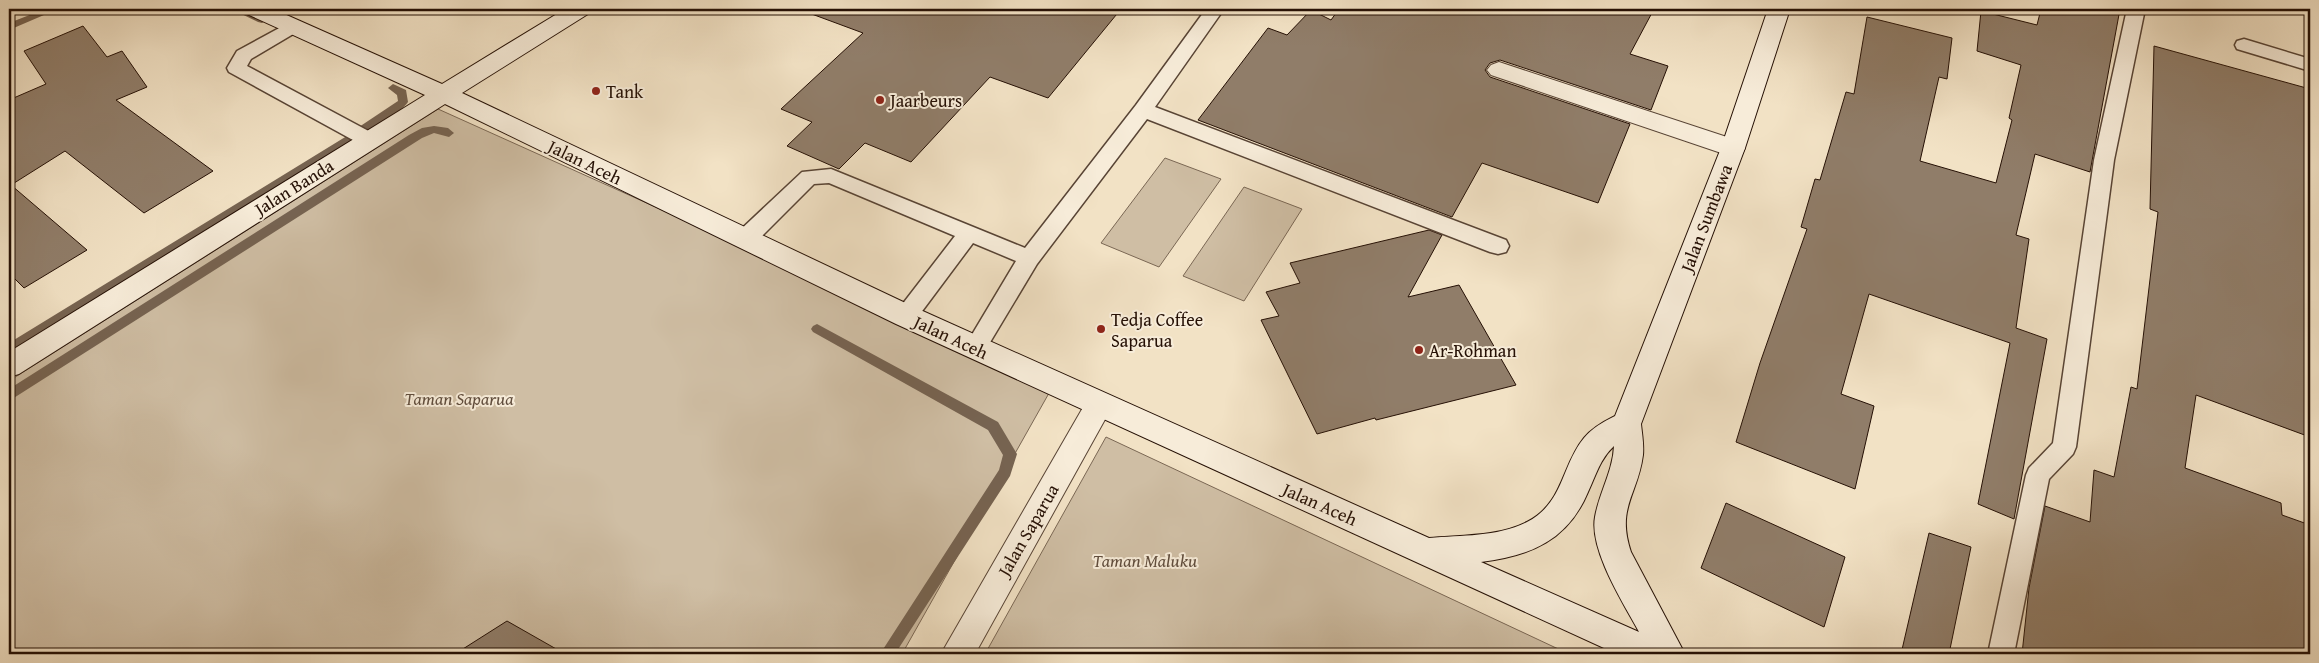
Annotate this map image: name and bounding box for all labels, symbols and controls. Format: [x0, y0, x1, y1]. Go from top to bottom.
place label: Tank [606, 78, 644, 105]
marker: Tank [590, 85, 602, 97]
place label: Jaarbeurs [888, 87, 962, 114]
marker: Jaarbeurs [874, 94, 886, 106]
street label: Jalan Aceh [542, 132, 627, 192]
street label: Jalan Banda [248, 152, 339, 223]
street label: Jalan Sumbawa [1672, 160, 1739, 278]
place label: Tedja Coffee Saparua [1111, 306, 1203, 354]
street label: Jalan Aceh [908, 307, 993, 366]
marker: Tedja Coffee Saparua [1095, 323, 1107, 335]
place label: Ar-Rohman [1429, 337, 1517, 364]
marker: Ar-Rohman [1413, 344, 1425, 356]
park label: Taman Saparua [405, 385, 514, 412]
street label: Jalan Aceh [1276, 475, 1362, 532]
street label: Jalan Saparua [990, 478, 1066, 583]
park label: Taman Maluku [1093, 547, 1197, 574]

